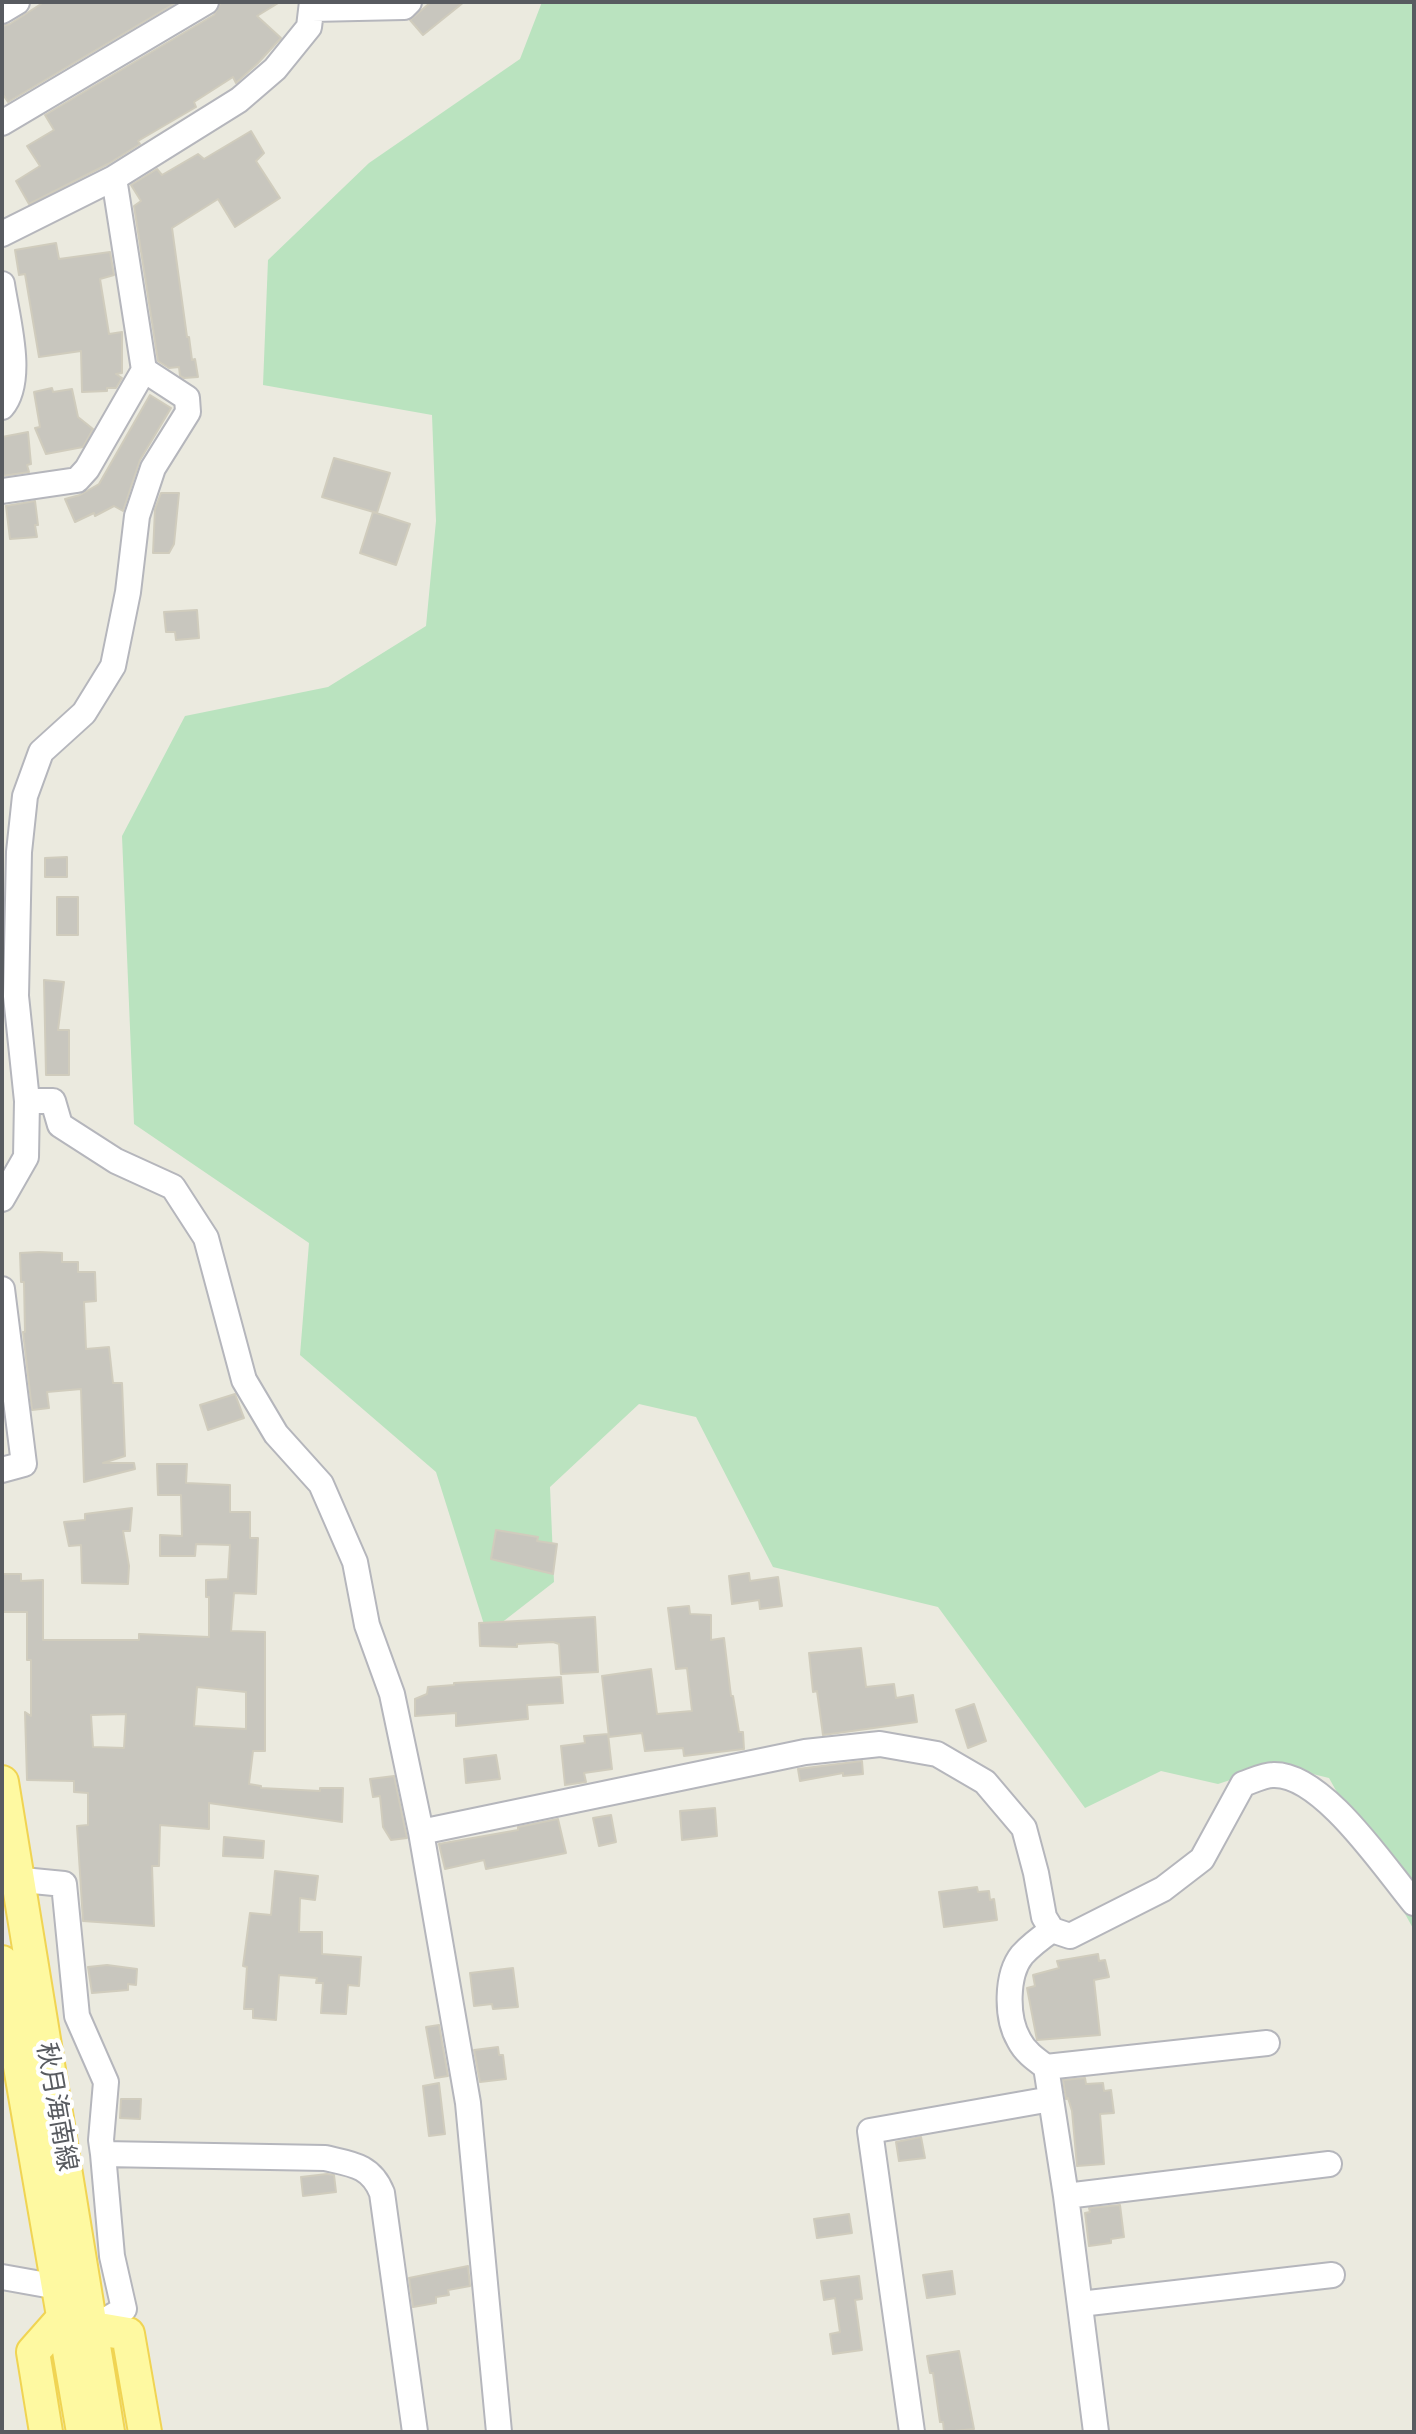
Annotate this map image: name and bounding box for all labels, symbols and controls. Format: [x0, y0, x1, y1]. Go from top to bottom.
street label: 秋月海南線 [29, 2040, 83, 2174]

